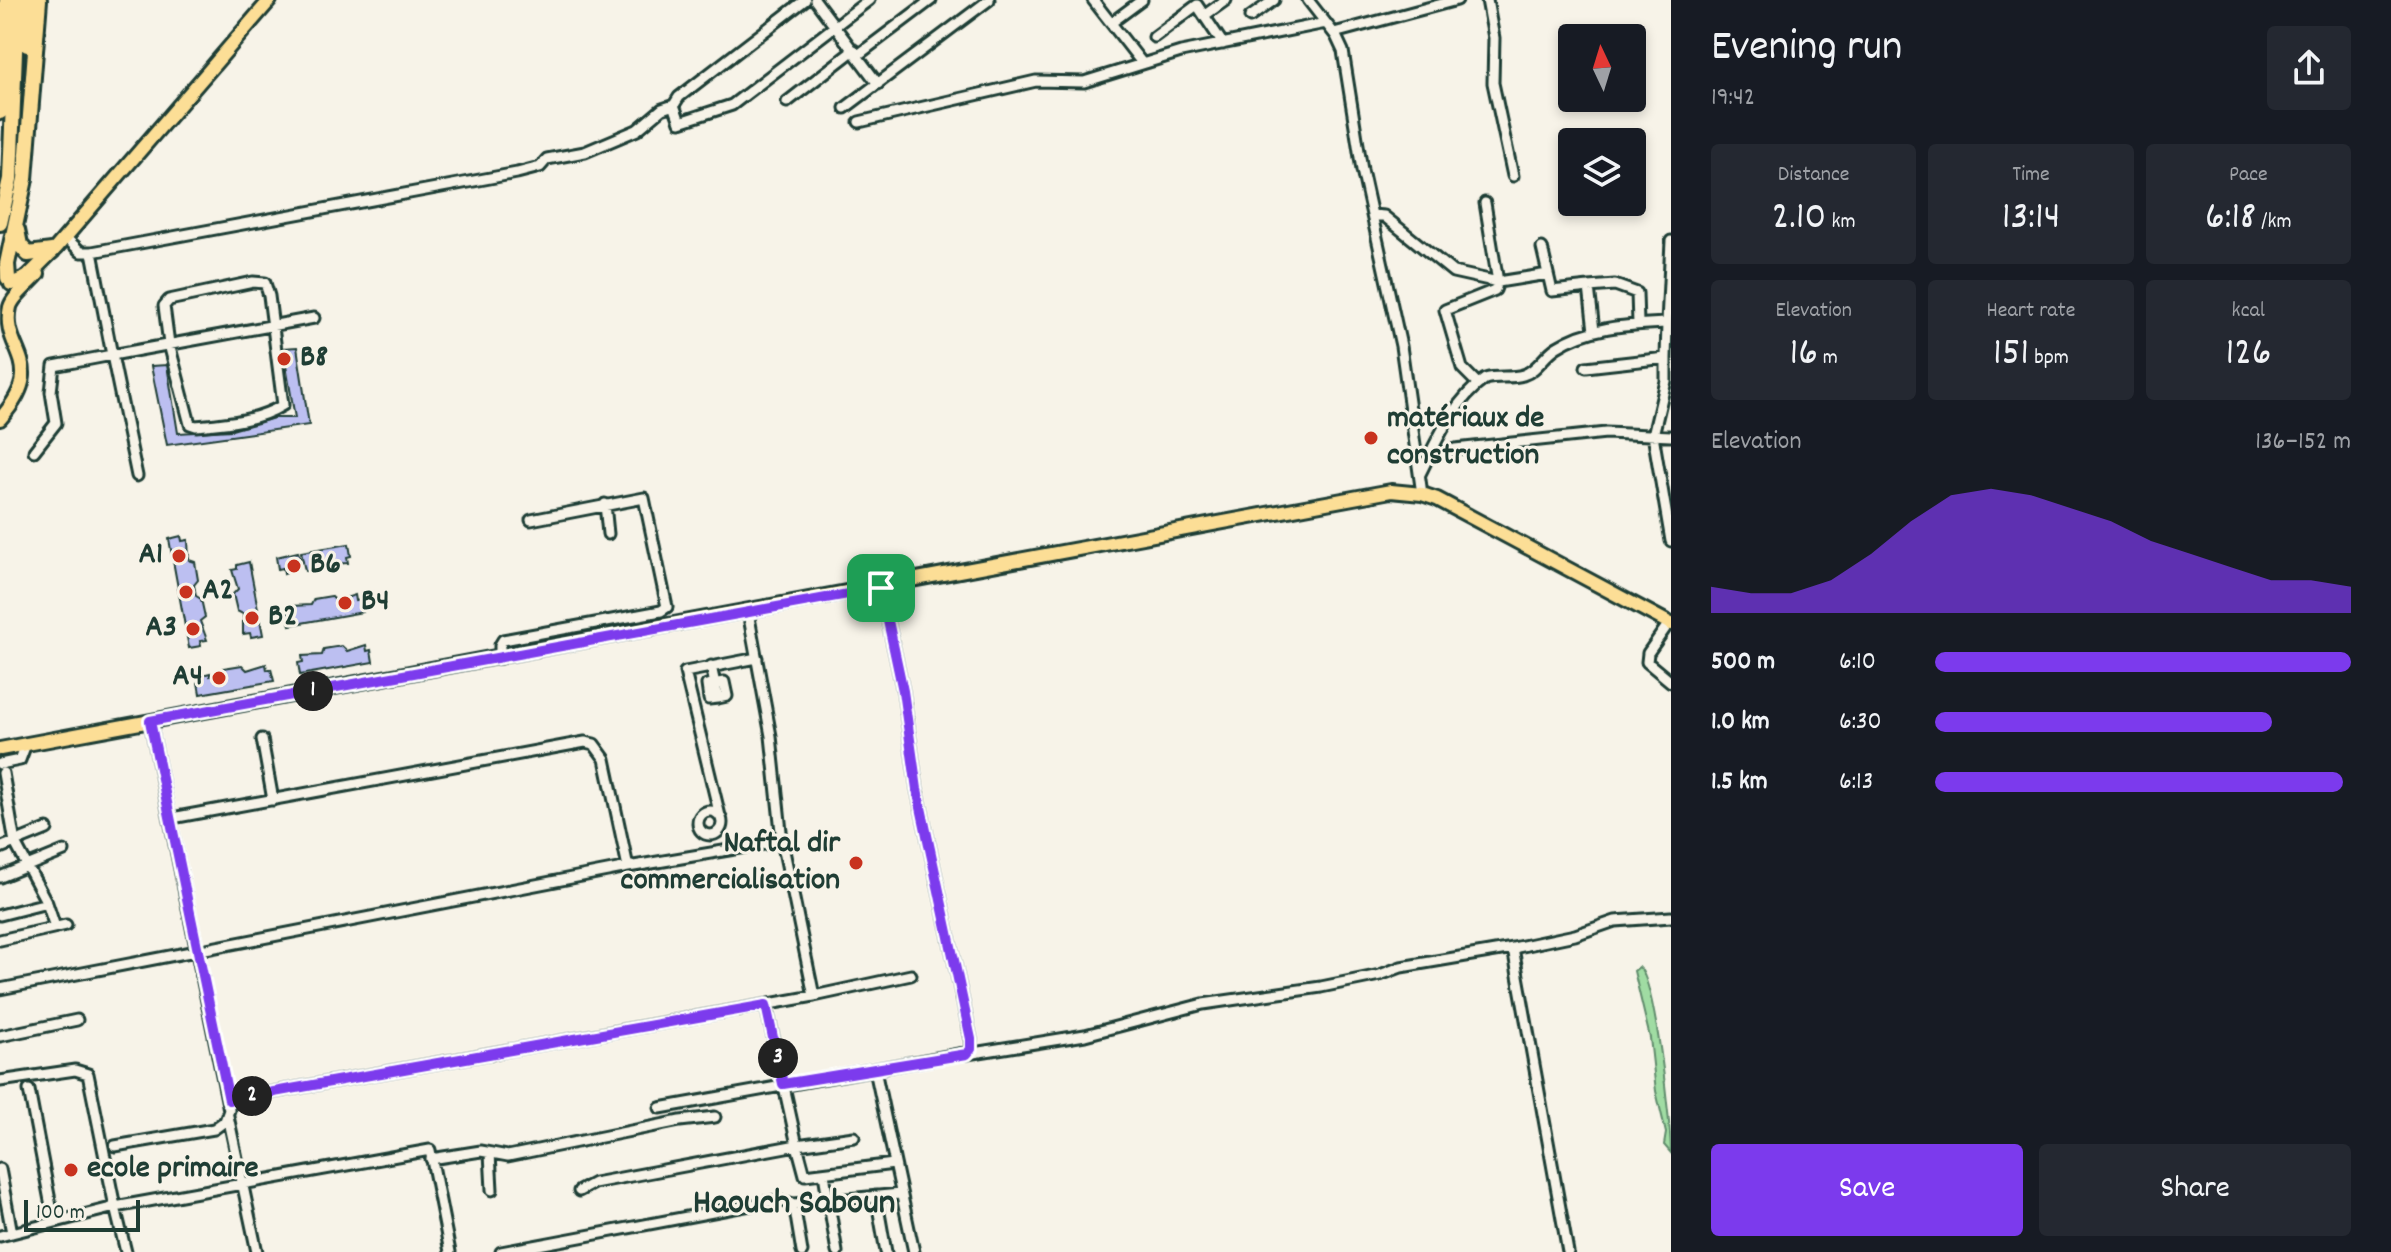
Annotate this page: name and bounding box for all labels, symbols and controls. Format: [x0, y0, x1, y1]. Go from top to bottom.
text: Evening run [1711, 18, 1902, 81]
north arrow [1558, 24, 1646, 112]
map controls [1558, 24, 1646, 216]
button: share [2267, 26, 2351, 110]
text: 19:42 [1711, 80, 1755, 117]
button: layers [1558, 128, 1646, 216]
text: Distance [1778, 160, 1850, 191]
text: Time [2012, 160, 2050, 191]
text: Pace [2229, 160, 2268, 191]
text: 2.10 [1772, 191, 1826, 248]
text: 13:14 [2002, 191, 2060, 248]
text: 6:18 [2205, 191, 2256, 248]
text: km [1826, 207, 1856, 238]
text: /km [2256, 207, 2292, 238]
text: Elevation [1775, 296, 1852, 327]
text: Heart rate [1987, 296, 2075, 327]
text: kcal [2232, 296, 2265, 327]
text: 16 [1789, 327, 1818, 384]
text: 151 [1993, 327, 2029, 384]
text: 126 [2225, 327, 2271, 384]
place label: B8 [300, 336, 328, 382]
text: m [1818, 343, 1838, 374]
text: bpm [2029, 343, 2069, 374]
marker: B8 [275, 350, 293, 368]
place label: matériaux de construction [1387, 397, 1544, 480]
text: Elevation [1711, 424, 1801, 461]
text: 136–152 m [2255, 424, 2351, 461]
marker: matériaux de construction [1362, 429, 1380, 447]
place label: A1 [139, 533, 163, 579]
place label: B6 [310, 543, 341, 589]
marker: A1 [170, 547, 188, 565]
pin [847, 554, 915, 622]
marker: B6 [285, 557, 303, 575]
icon: arrive [859, 566, 903, 610]
place label: A2 [202, 569, 233, 615]
place label: B4 [361, 580, 389, 626]
marker: A2 [177, 583, 195, 601]
marker: B4 [336, 594, 354, 612]
place label: B2 [268, 595, 297, 641]
place label: A3 [145, 606, 177, 652]
marker: B2 [243, 609, 261, 627]
marker: A3 [184, 620, 202, 638]
text: 500 m [1711, 644, 1775, 681]
text: 6:10 [1839, 644, 1876, 681]
place label: A4 [172, 655, 203, 701]
marker: A4 [210, 669, 228, 687]
pin: 1 [293, 671, 333, 711]
text: 1 [311, 675, 315, 706]
text: 1.0 km [1711, 704, 1770, 741]
text: 6:30 [1839, 704, 1882, 741]
text: 1.5 km [1711, 764, 1768, 801]
text: 6:13 [1839, 764, 1873, 801]
place label: Naftal dir commercialisation [621, 822, 841, 905]
marker: Naftal dir commercialisation [847, 854, 865, 872]
pin: 3 [758, 1038, 798, 1078]
text: 3 [773, 1042, 783, 1073]
pin: 2 [232, 1076, 272, 1116]
text: 2 [247, 1080, 257, 1111]
button: Save [1711, 1144, 2023, 1236]
button: Share [2039, 1144, 2351, 1236]
place label: ecole primaire [87, 1147, 259, 1193]
marker: ecole primaire [62, 1161, 80, 1179]
district label: Haouch Saboun [693, 1179, 895, 1231]
scale bar [24, 1196, 140, 1232]
text: 100 m [36, 1198, 85, 1229]

